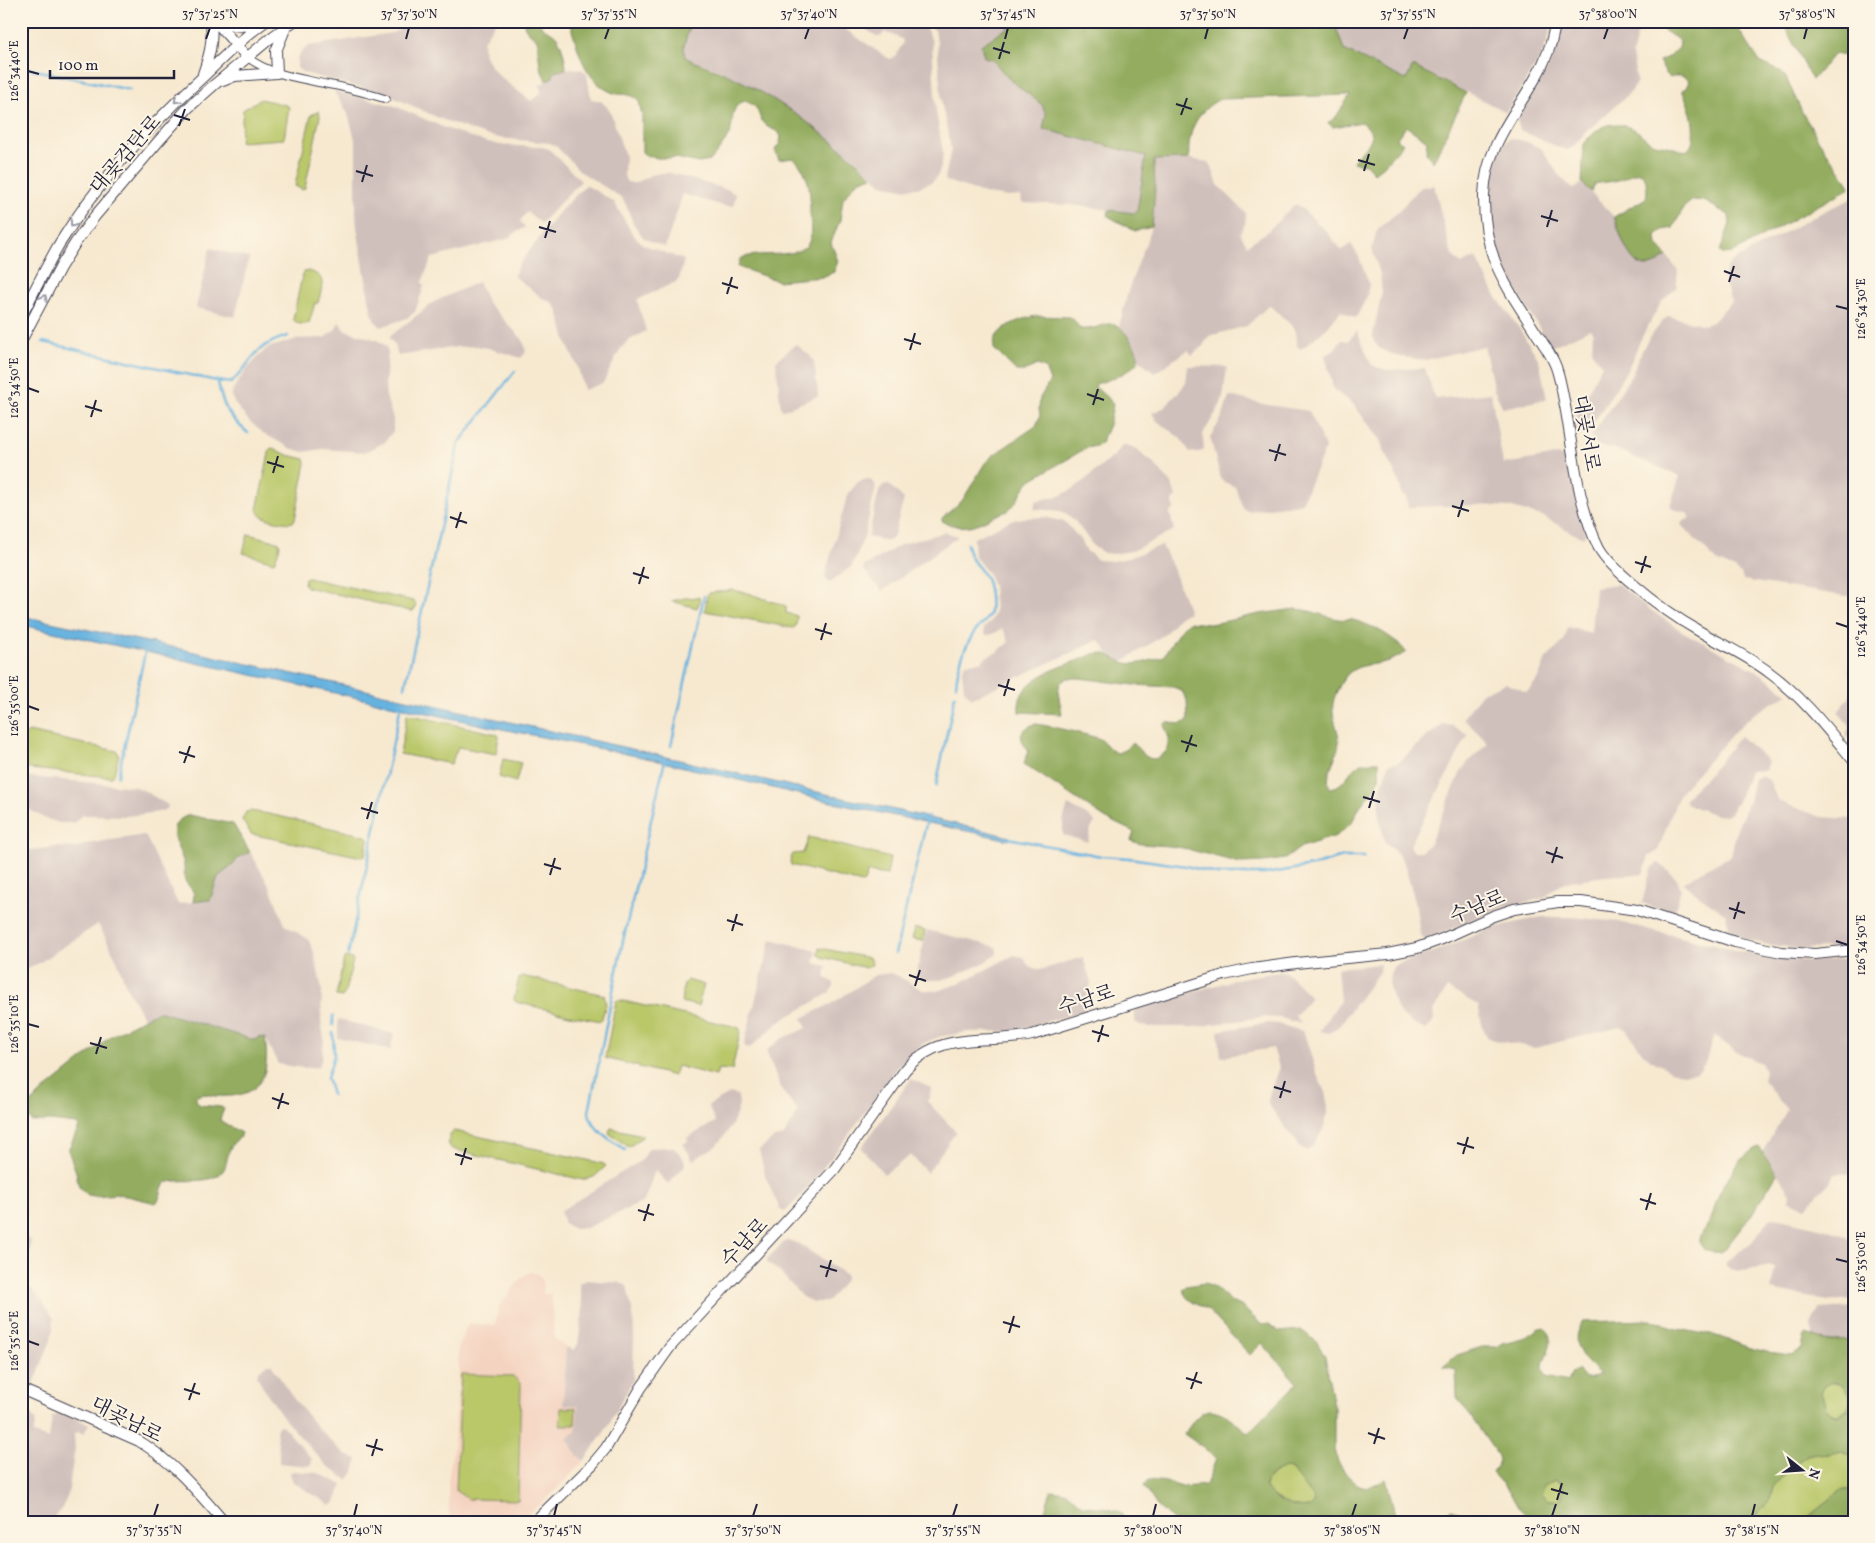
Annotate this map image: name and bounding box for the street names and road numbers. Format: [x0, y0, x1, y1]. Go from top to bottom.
street label: 대곶검단로 [84, 110, 169, 201]
street label: 대곶서로 [1565, 393, 1606, 474]
street label: 수남로 [1446, 884, 1510, 932]
street label: 수남로 [1055, 979, 1119, 1023]
street label: 수남로 [715, 1213, 775, 1274]
street label: 대곶남로 [85, 1391, 167, 1451]

